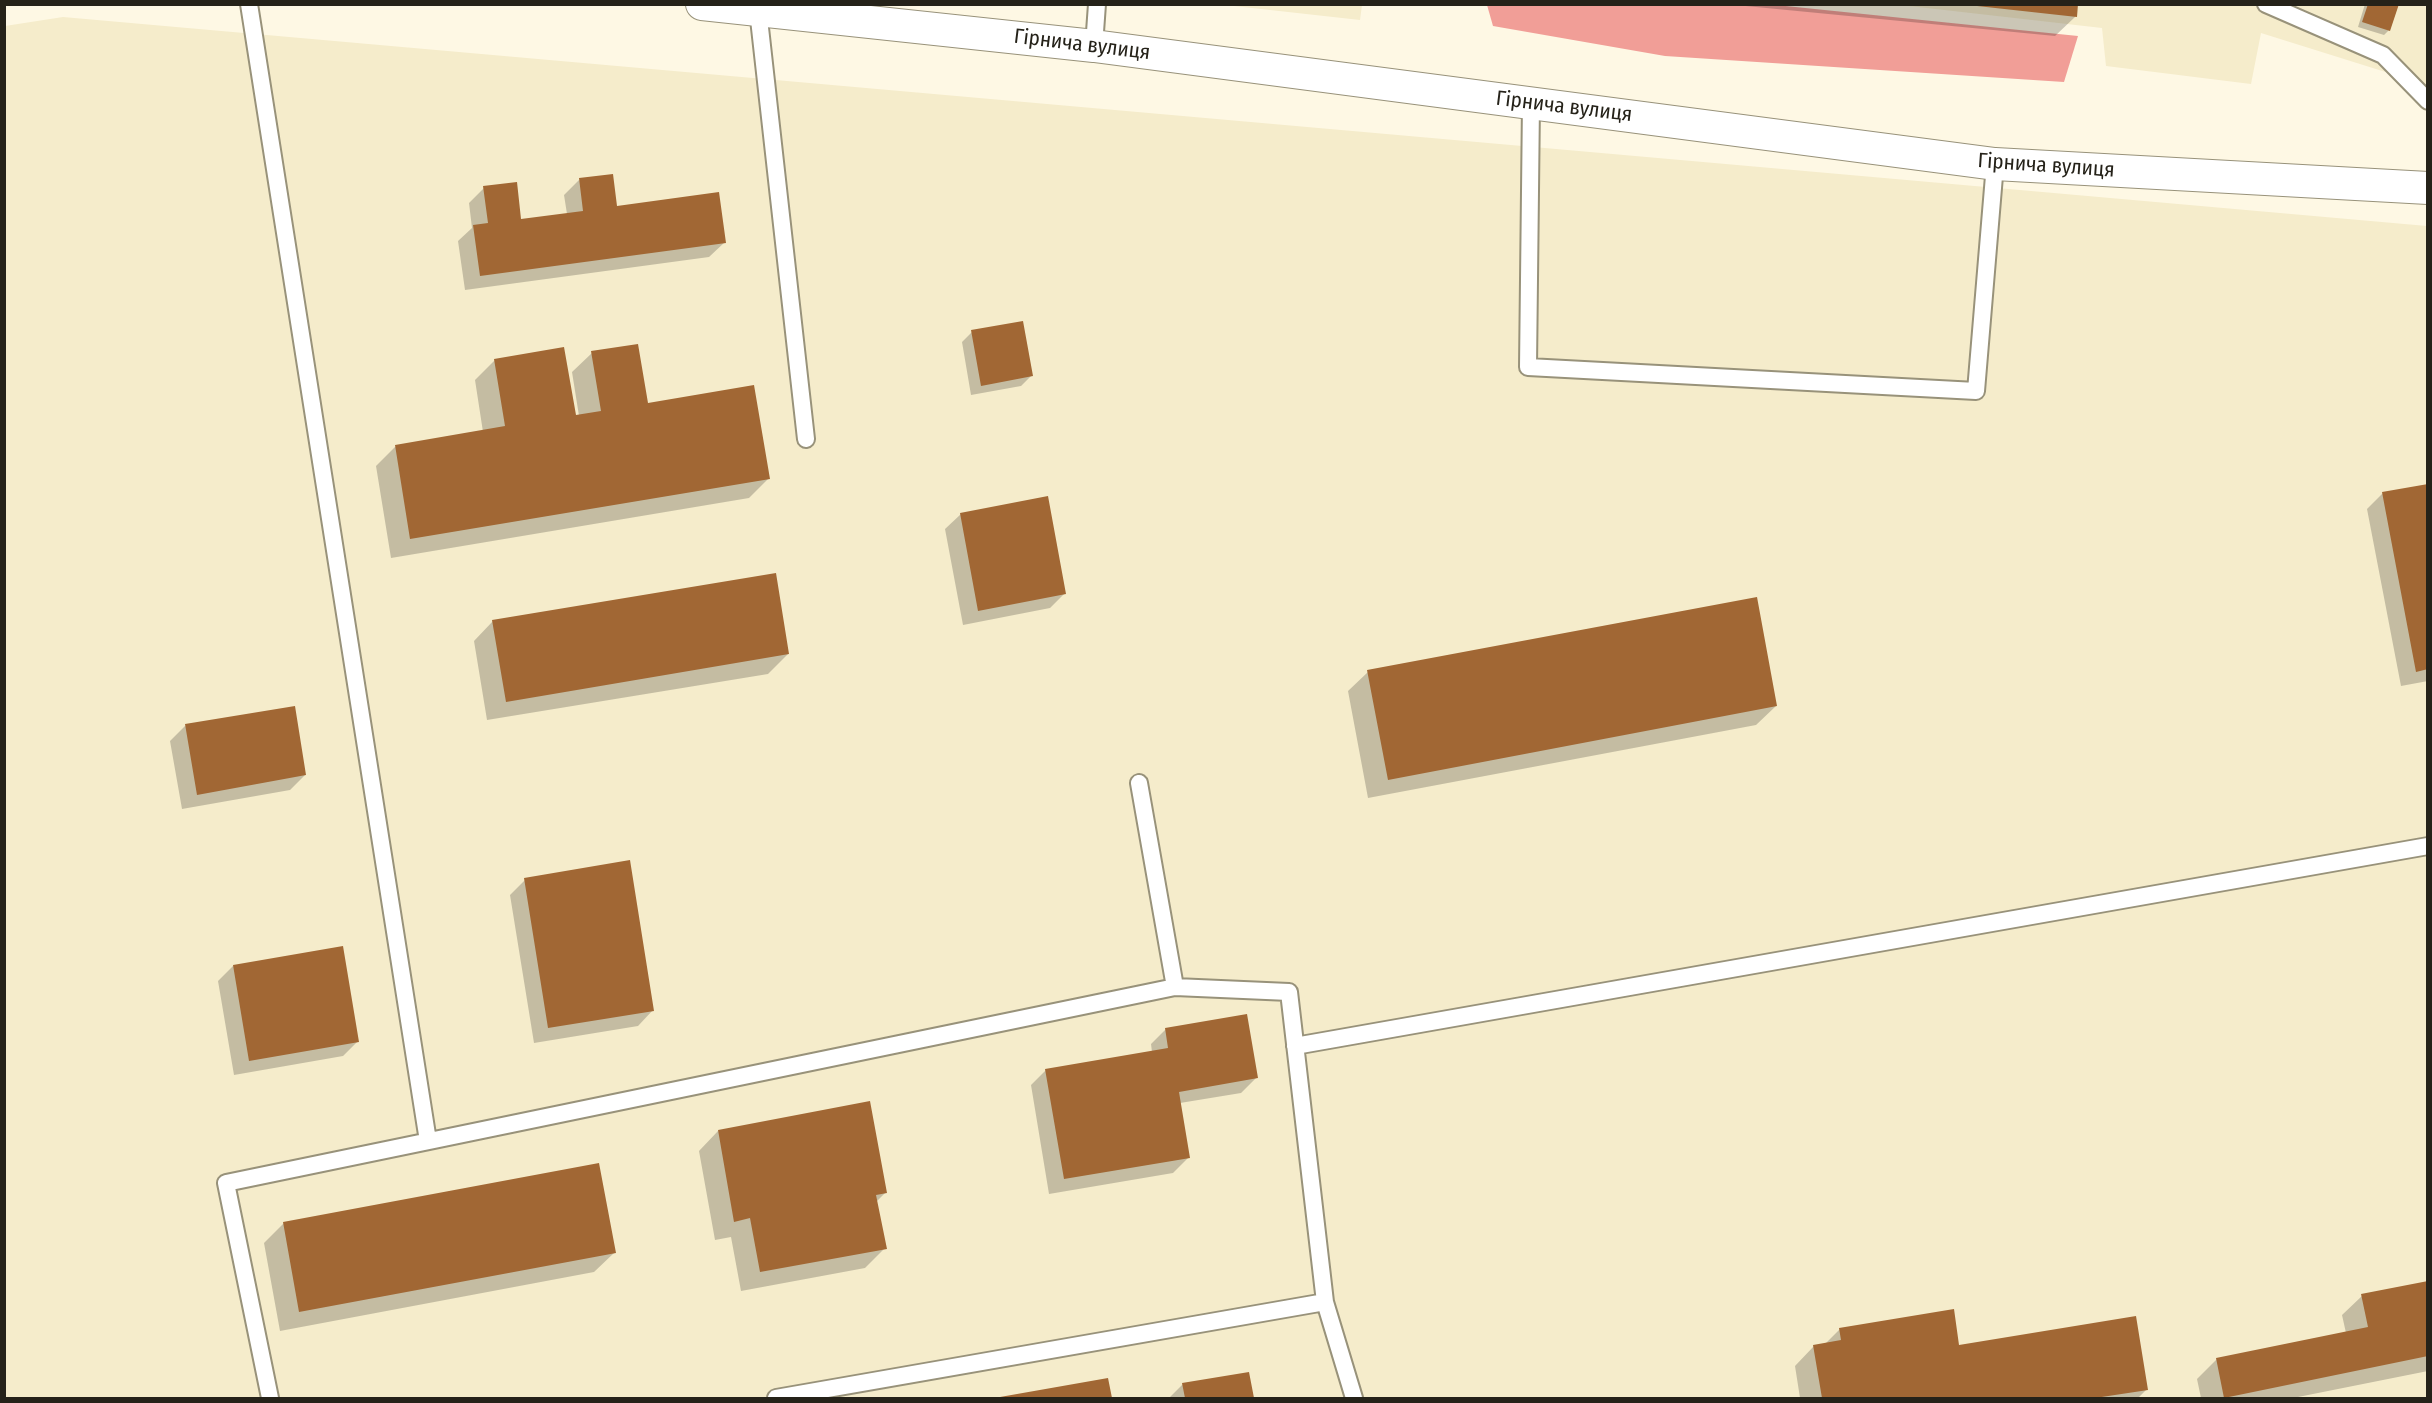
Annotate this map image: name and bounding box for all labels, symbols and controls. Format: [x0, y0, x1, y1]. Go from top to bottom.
street label: Гірнича вулиця [1012, 24, 1152, 66]
street label: Гірнича вулиця [1494, 86, 1634, 128]
street label: Гірнича вулиця [1977, 149, 2115, 183]

